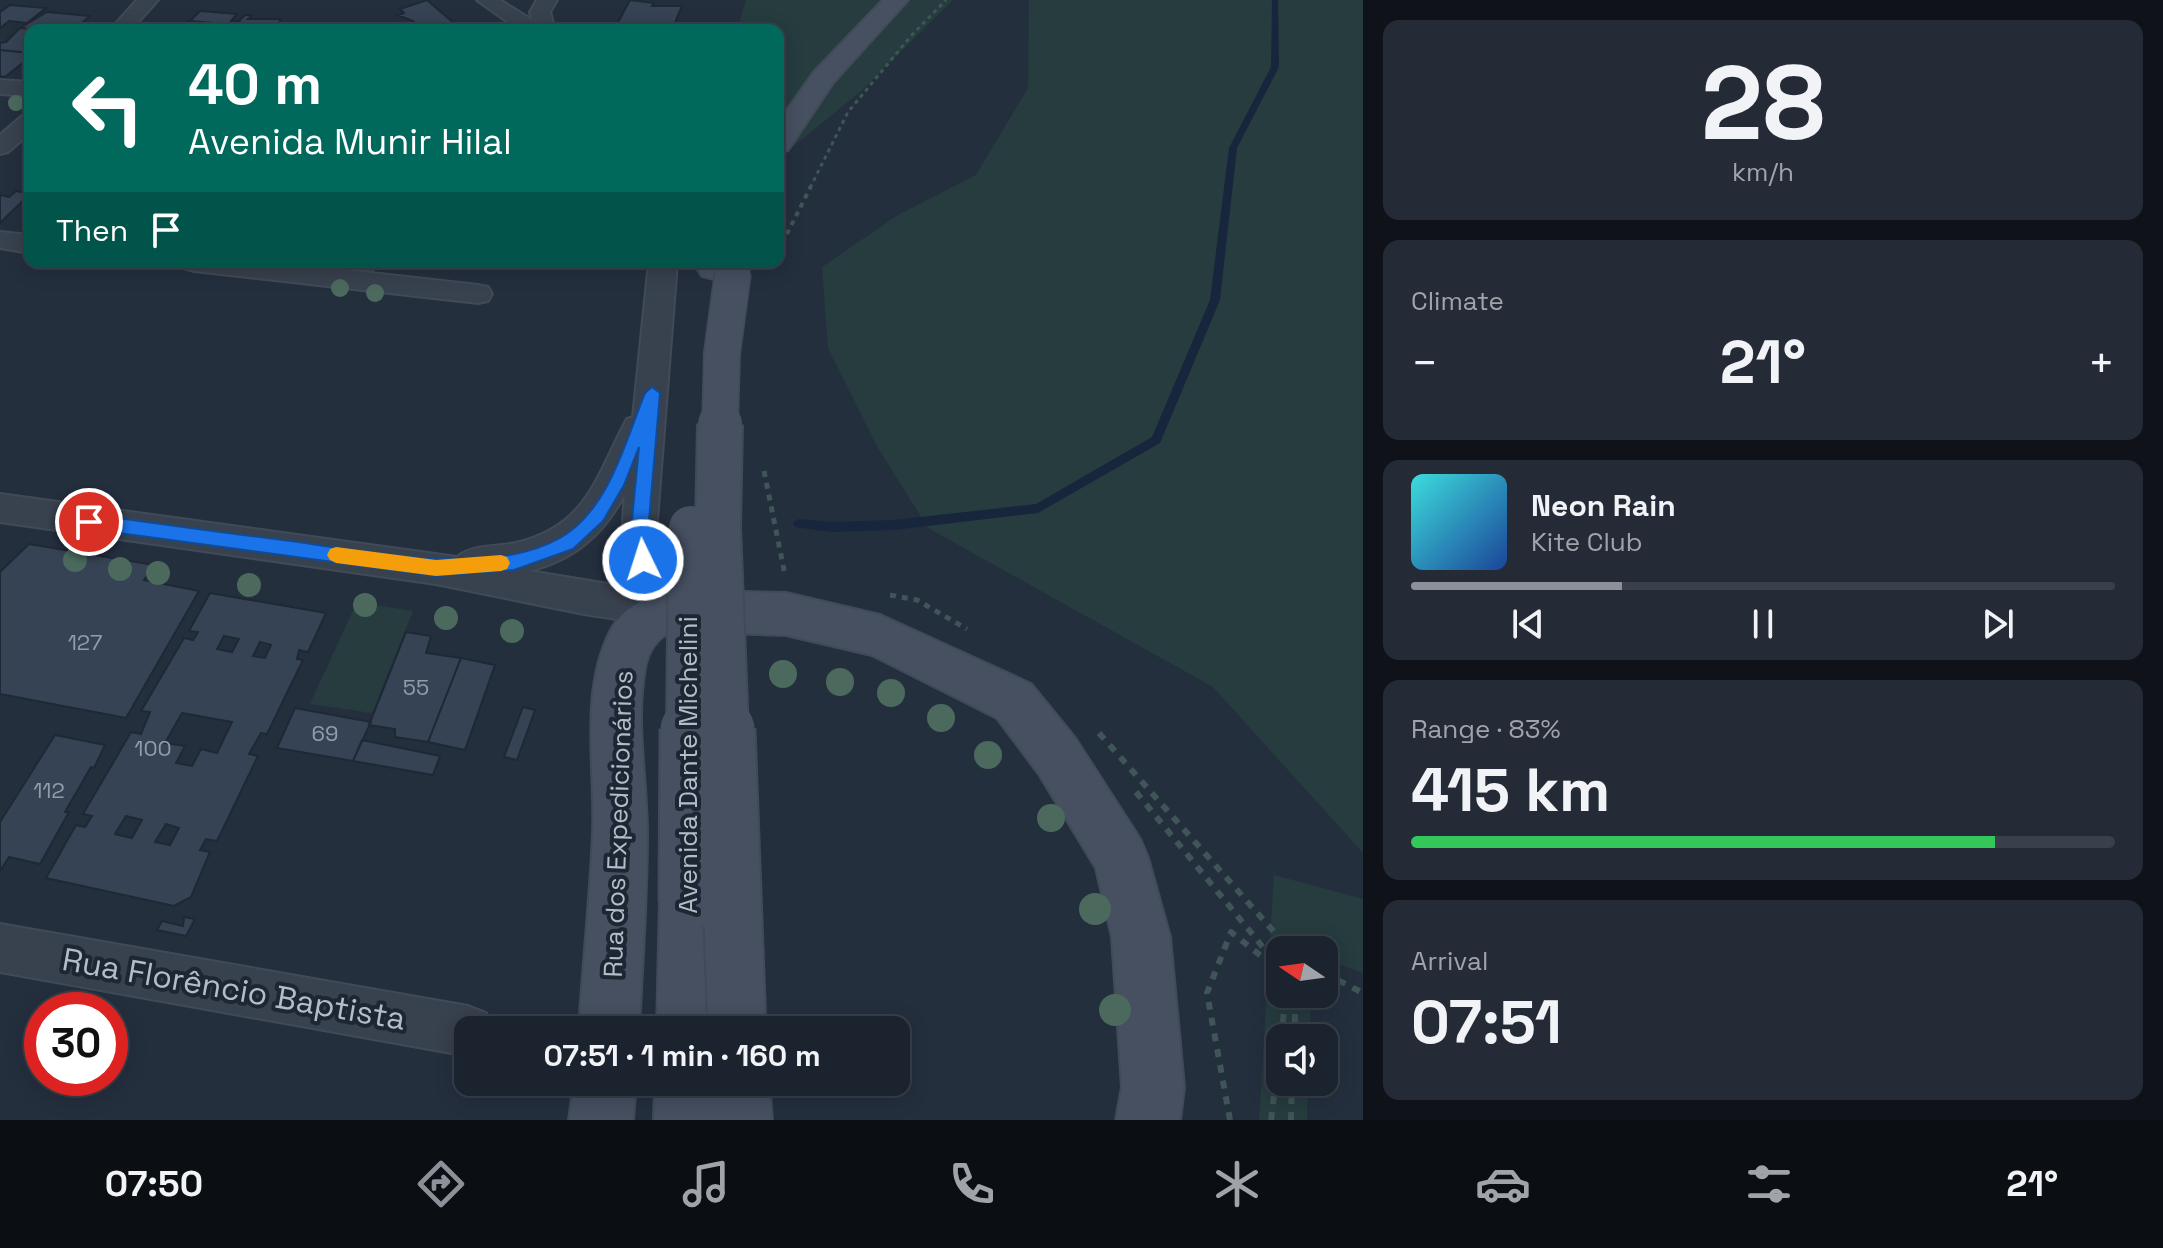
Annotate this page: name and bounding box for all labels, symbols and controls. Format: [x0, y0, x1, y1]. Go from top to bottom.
text: 28 [1701, 37, 1825, 169]
text: 40 m [188, 49, 322, 120]
icon: left [56, 56, 160, 160]
text: Avenida Munir Hilal [188, 119, 512, 165]
text: km/h [1732, 155, 1794, 189]
icon: arrive [144, 208, 188, 252]
text: Then [56, 211, 128, 250]
text: Climate [1411, 284, 1504, 318]
text: 21° [1720, 324, 1806, 401]
text: − [1411, 335, 1438, 391]
text: + [2088, 335, 2115, 391]
text: Neon Rain [1531, 486, 1676, 525]
pin [55, 488, 123, 556]
icon: arrive [67, 500, 111, 544]
position arrow [601, 518, 685, 602]
text: Kite Club [1531, 525, 1643, 559]
icon: previous [1506, 602, 1550, 646]
icon: pause [1741, 602, 1785, 646]
icon: next [1976, 602, 2020, 646]
street label: Avenida Dante Michelini [671, 616, 705, 914]
house number: 127 [68, 628, 102, 656]
street label: Rua dos Expedicionários [596, 670, 640, 978]
house number: 55 [403, 673, 429, 701]
text: Range · 83% [1411, 712, 1561, 746]
house number: 69 [312, 719, 338, 747]
house number: 100 [134, 734, 172, 762]
text: 415 km [1411, 752, 1610, 829]
house number: 112 [33, 776, 65, 804]
north arrow [1266, 936, 1338, 1008]
map controls [1266, 936, 1338, 1096]
street label: Rua Florêncio Baptista [59, 939, 409, 1039]
text: Arrival [1411, 944, 1488, 978]
text: 07:51 [1411, 984, 1562, 1061]
speed limit sign: 30 [24, 992, 128, 1096]
button: sound [1266, 1024, 1338, 1096]
text: 07:51 · 1 min · 160 m [543, 1036, 821, 1075]
icon: directions [413, 1156, 469, 1212]
icon: music [678, 1156, 734, 1212]
icon: phone [944, 1156, 1000, 1212]
icon: climate [1209, 1156, 1265, 1212]
icon: car [1475, 1156, 1531, 1212]
icon: filters [1741, 1156, 1797, 1212]
text: 07:50 [105, 1161, 203, 1207]
text: 21° [2006, 1161, 2058, 1207]

